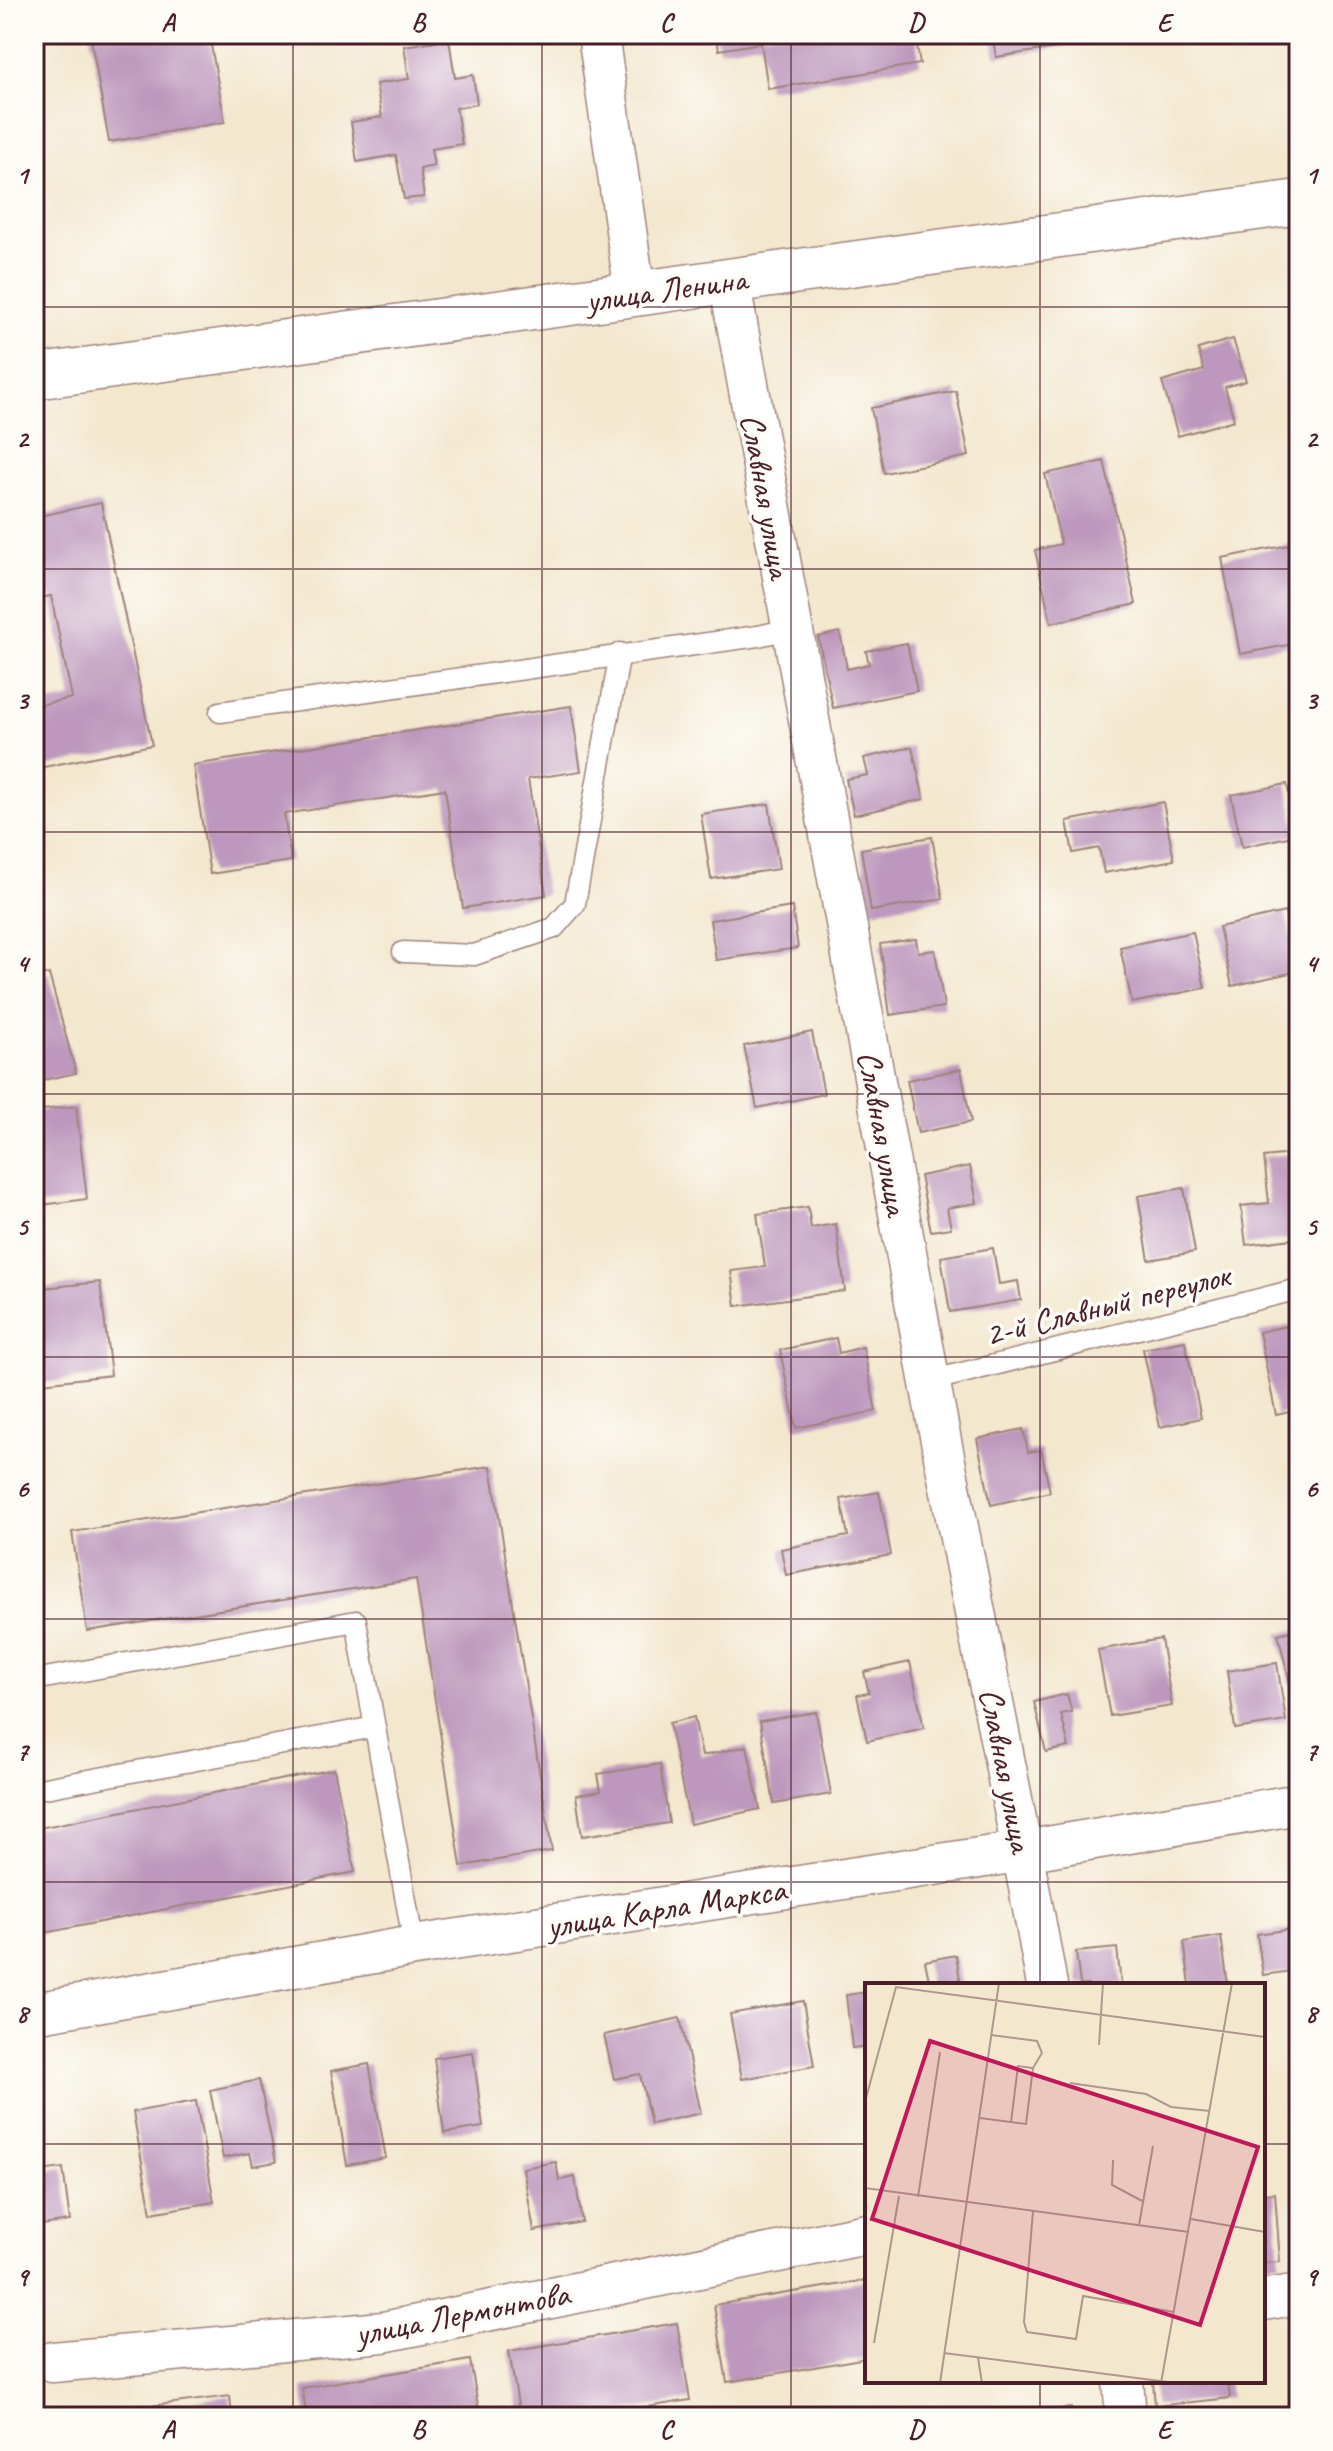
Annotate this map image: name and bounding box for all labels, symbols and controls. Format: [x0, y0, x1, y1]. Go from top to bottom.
text: A [161, 6, 176, 39]
text: B [411, 6, 427, 39]
text: C [660, 6, 676, 39]
text: D [908, 6, 926, 39]
text: E [1157, 6, 1175, 39]
text: 1 [16, 159, 31, 192]
text: 1 [1305, 159, 1320, 192]
street label: улица Ленина [581, 257, 752, 322]
street label: Славная улица [731, 411, 803, 585]
text: 2 [16, 422, 30, 455]
text: 2 [1305, 422, 1319, 455]
text: 3 [16, 684, 30, 717]
text: 3 [1305, 684, 1319, 717]
text: 4 [16, 947, 31, 980]
text: 4 [1305, 947, 1320, 980]
street label: Славная улица [848, 1048, 920, 1222]
text: 5 [16, 1210, 30, 1243]
text: 5 [1305, 1210, 1319, 1243]
street label: 2-й Славный переулок [980, 1252, 1237, 1356]
text: 6 [16, 1472, 30, 1505]
text: 6 [1305, 1472, 1319, 1505]
street label: Славная улица [970, 1685, 1044, 1859]
text: 7 [16, 1735, 30, 1768]
text: 7 [1305, 1735, 1319, 1768]
street label: улица Карла Маркса [542, 1867, 791, 1948]
inset map [865, 1983, 1265, 2383]
text: 8 [16, 1997, 31, 2030]
text: 8 [1305, 1997, 1320, 2030]
text: 9 [16, 2260, 30, 2293]
text: 9 [1305, 2260, 1319, 2293]
street label: улица Лермонтова [350, 2271, 575, 2356]
text: A [161, 2413, 176, 2446]
text: B [411, 2413, 427, 2446]
text: C [660, 2413, 676, 2446]
text: D [908, 2413, 926, 2446]
text: E [1157, 2413, 1175, 2446]

